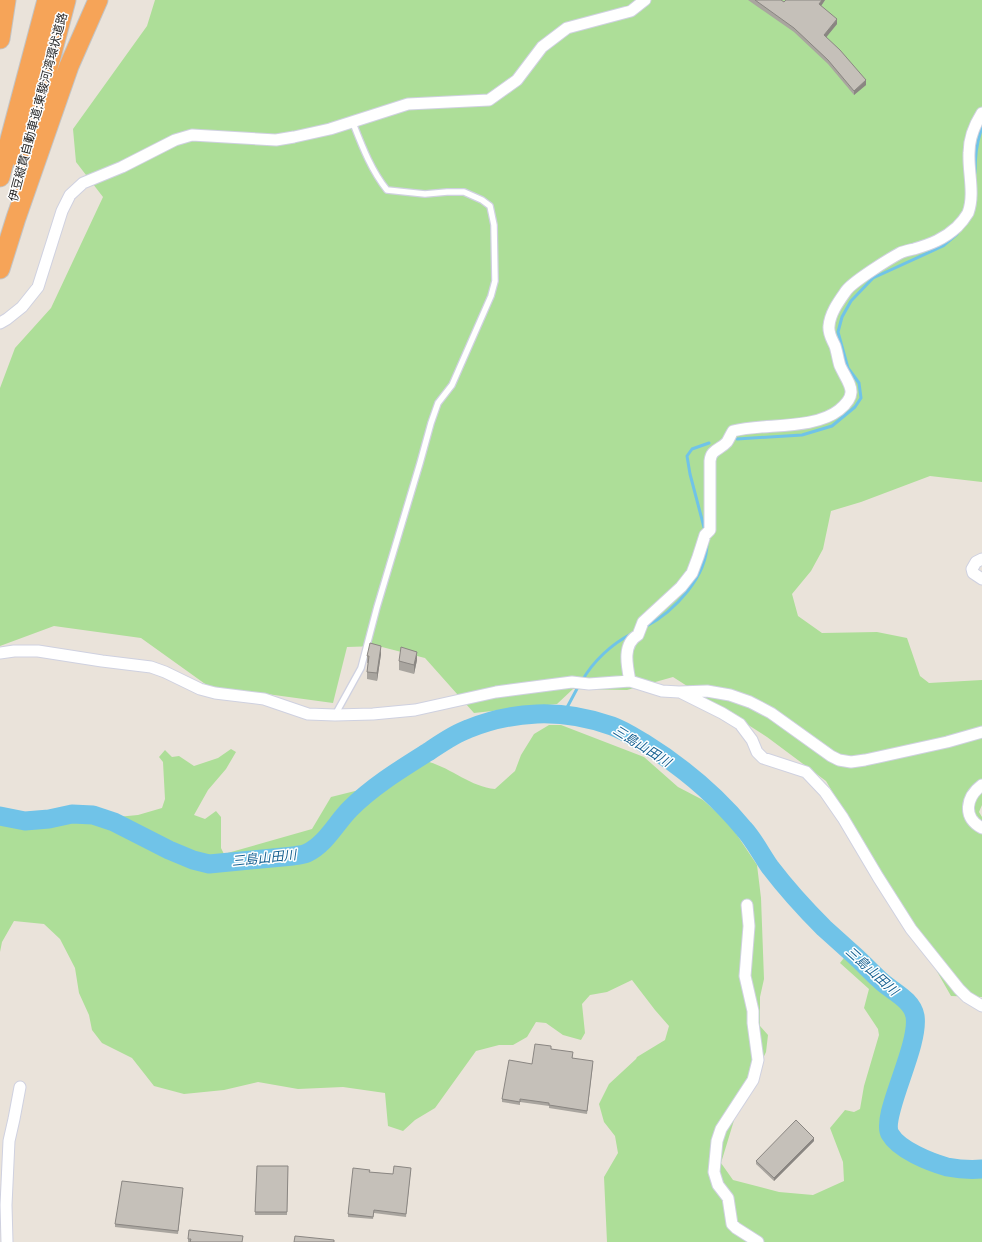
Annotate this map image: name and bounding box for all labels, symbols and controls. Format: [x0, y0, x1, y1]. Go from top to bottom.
street label: 伊豆縦貫自動車道;東駿河湾環状道路 [6, 11, 70, 203]
water label: 三島山田川 [610, 722, 675, 771]
water label: 三島山田川 [231, 847, 299, 869]
water label: 三島山田川 [843, 944, 903, 1000]

